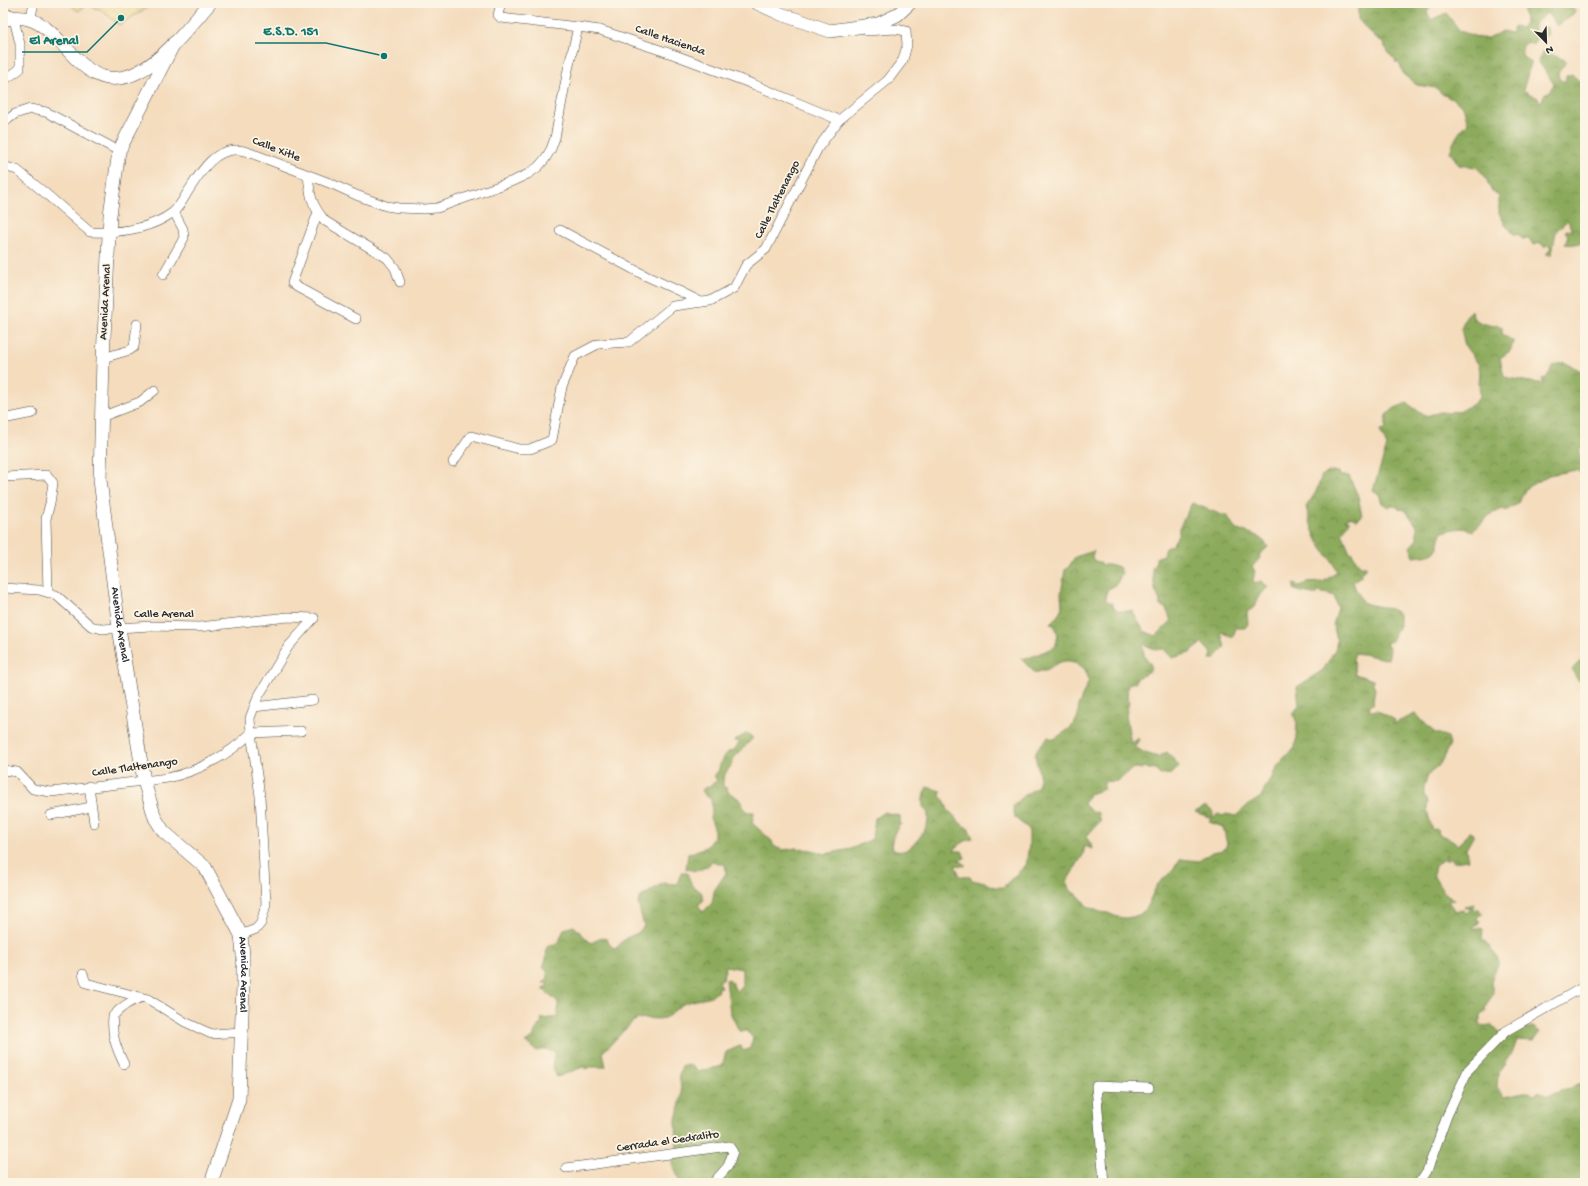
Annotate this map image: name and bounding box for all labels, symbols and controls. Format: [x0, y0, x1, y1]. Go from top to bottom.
callout: E.S.D. 151 [255, 18, 326, 43]
street label: Calle Hacienda [633, 22, 707, 60]
north arrow [1526, 22, 1566, 62]
text: E.S.D. 151 [263, 25, 319, 40]
callout: El Arenal [22, 27, 87, 52]
text: El Arenal [29, 34, 79, 49]
text: N [1543, 42, 1555, 56]
street label: Calle Xitle [250, 134, 303, 166]
street label: Calle Tlaltenango [752, 158, 804, 242]
street label: Avenida Arenal [97, 263, 115, 340]
street label: Avenida Arenal [107, 586, 132, 664]
street label: Calle Arenal [134, 608, 194, 622]
street label: Calle Tlaltenango [91, 755, 179, 781]
street label: Avenida Arenal [234, 936, 250, 1013]
street label: Cerrada el Cedralito [616, 1128, 720, 1156]

